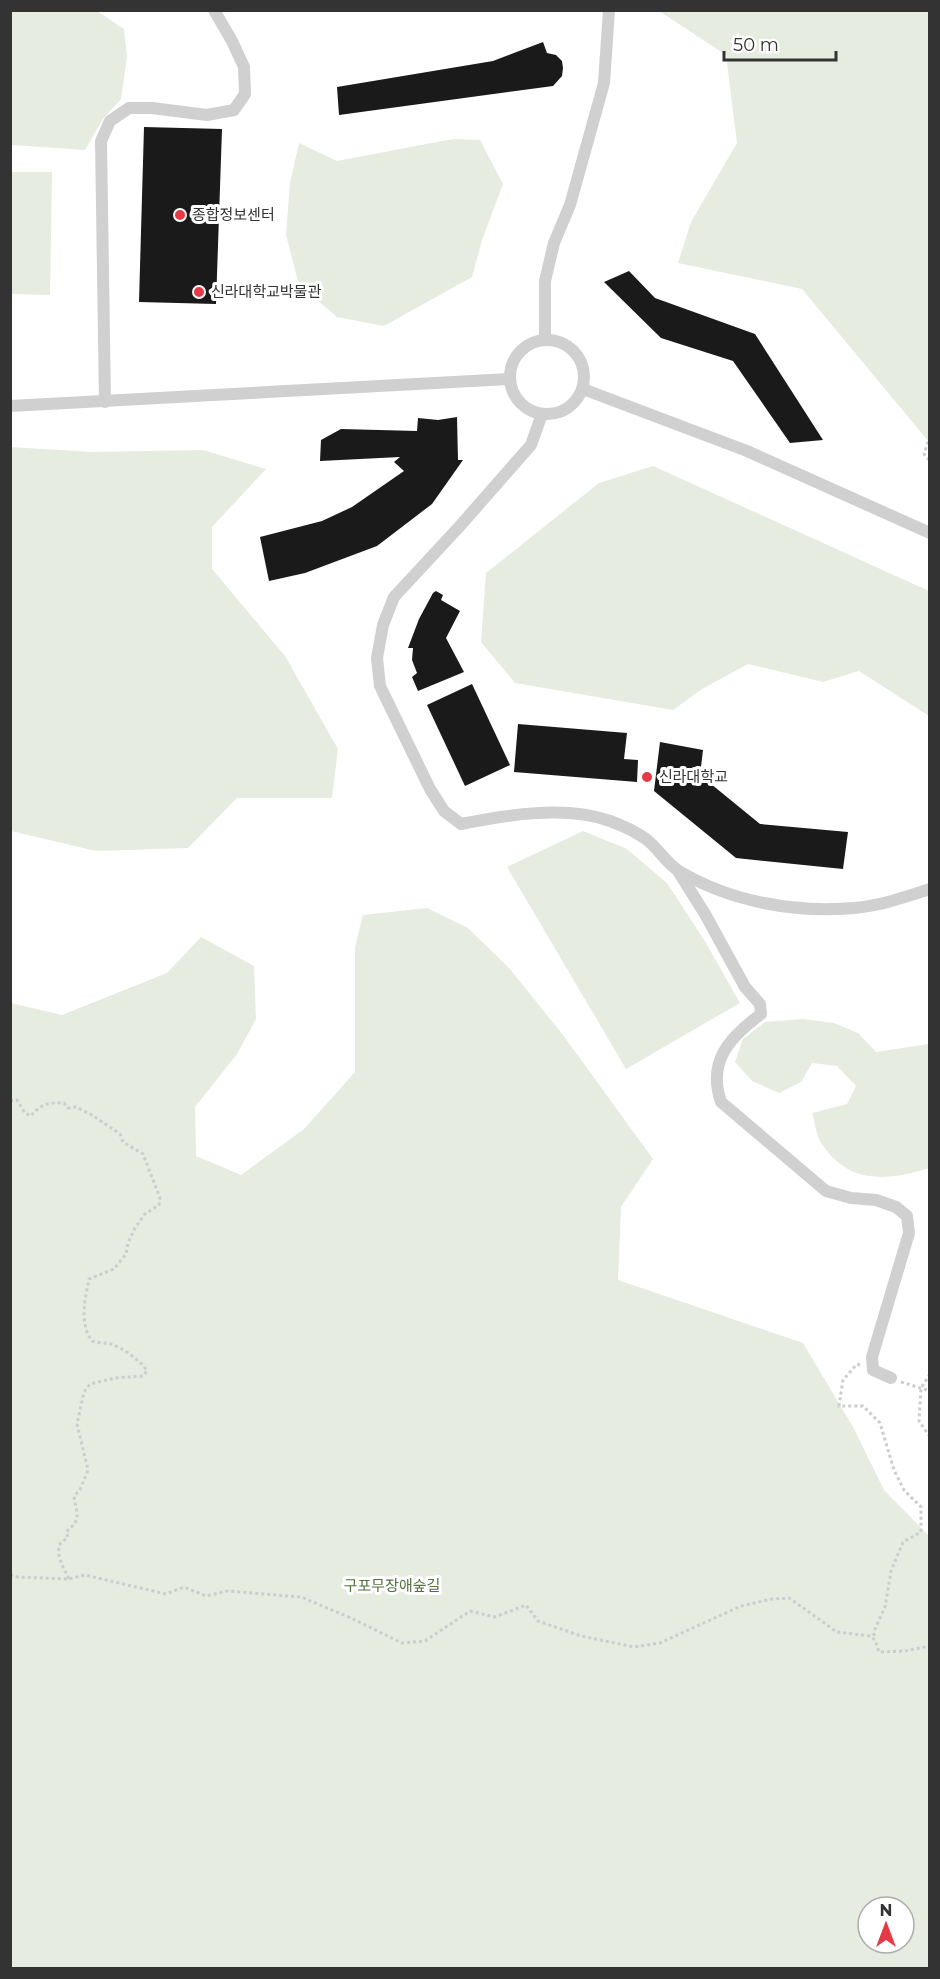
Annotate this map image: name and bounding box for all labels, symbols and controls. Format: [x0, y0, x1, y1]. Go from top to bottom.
scale bar [724, 24, 836, 62]
text: 50 m [733, 34, 779, 56]
place label: 종합정보센터 [192, 205, 275, 224]
marker: 종합정보센터 [173, 208, 187, 222]
place label: 신라대학교박물관 [211, 282, 322, 301]
marker: 신라대학교박물관 [192, 285, 206, 299]
place label: 신라대학교 [659, 767, 728, 786]
marker: 신라대학교 [640, 770, 654, 784]
park label: 구포무장애숲길 [344, 1576, 440, 1595]
north arrow [856, 1895, 916, 1955]
text: N [880, 1901, 892, 1920]

